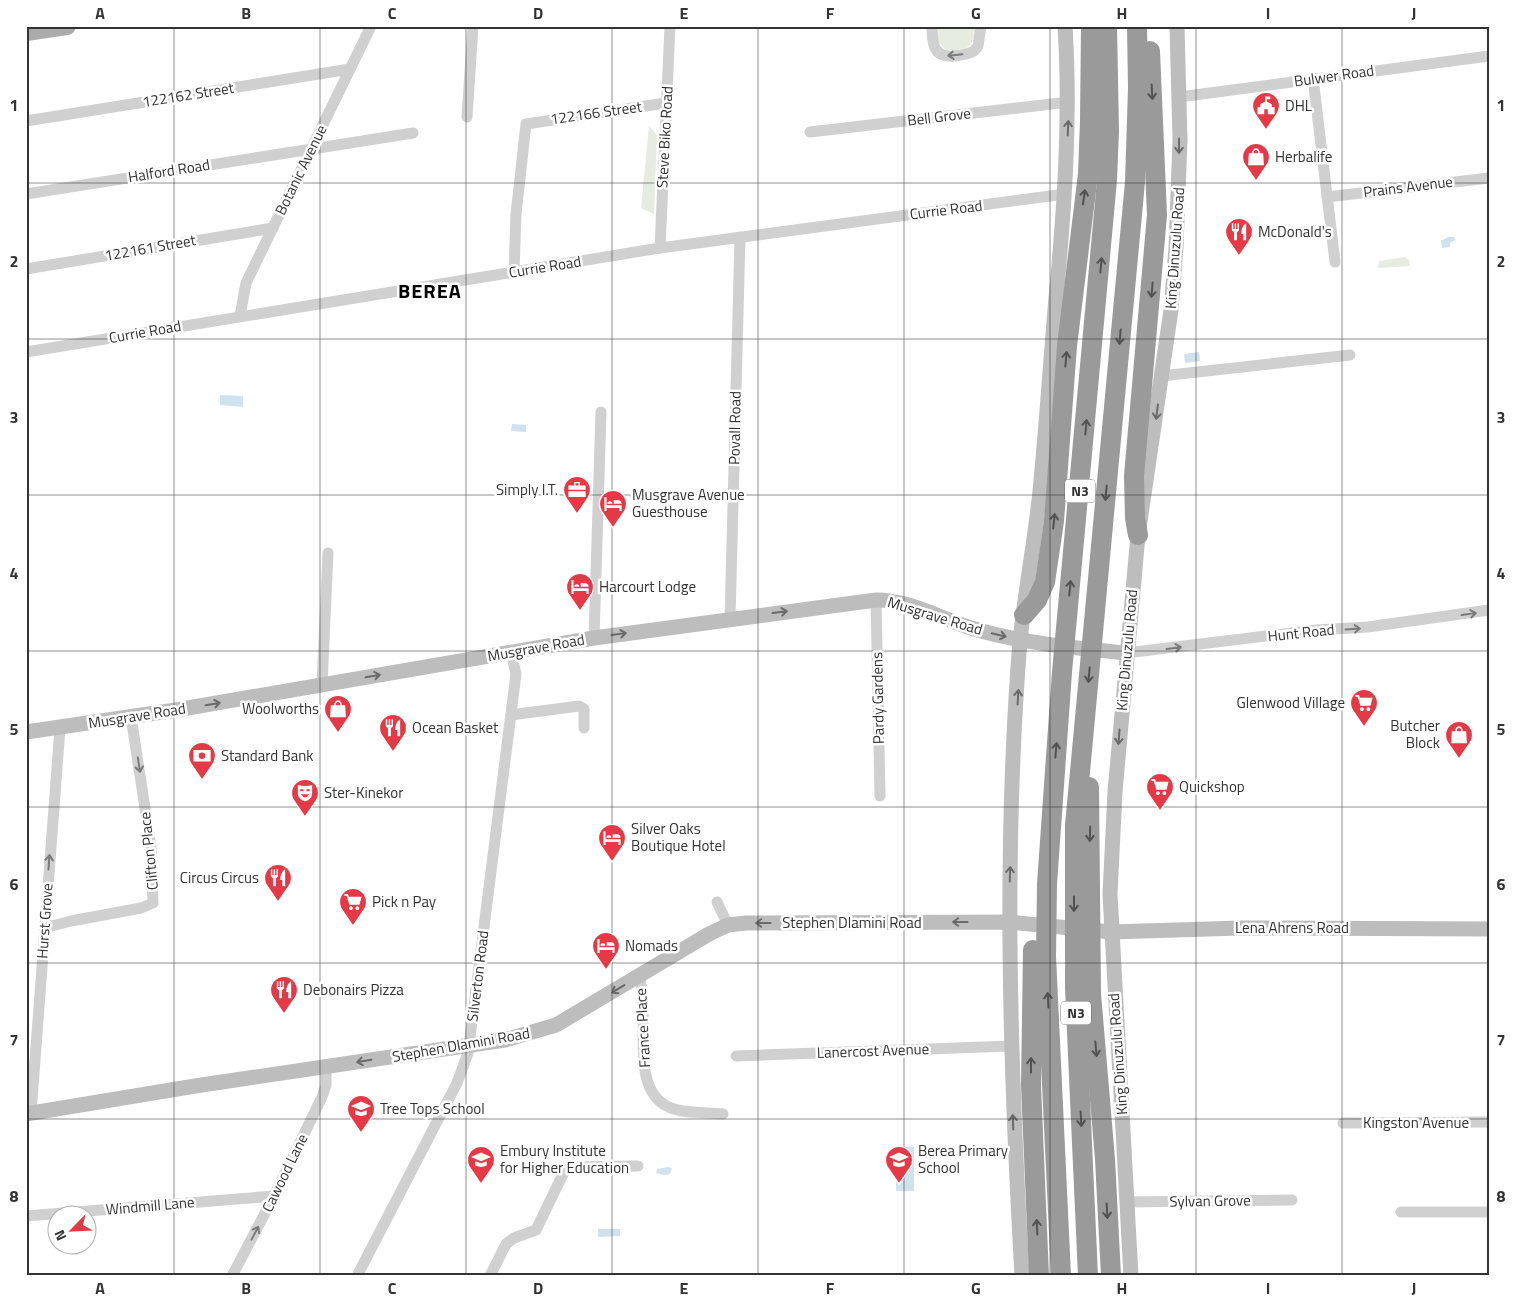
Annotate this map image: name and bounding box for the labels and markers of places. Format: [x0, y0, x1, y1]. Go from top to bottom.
public building icon: DHL [1251, 91, 1281, 130]
place label: DHL [1285, 94, 1312, 117]
shop icon: Herbalife [1241, 142, 1271, 181]
place label: Herbalife [1275, 145, 1332, 168]
restaurant icon: McDonald's [1224, 217, 1254, 256]
place label: McDonald's [1258, 220, 1332, 243]
office icon: Simply I.T. [562, 475, 592, 514]
place label: Simply I.T. [496, 478, 558, 501]
place label: Musgrave Avenue Guesthouse [632, 483, 745, 523]
hotel icon: Musgrave Avenue Guesthouse [598, 489, 628, 528]
hotel icon: Harcourt Lodge [565, 572, 595, 611]
place label: Harcourt Lodge [599, 575, 696, 598]
supermarket icon: Glenwood Village [1349, 688, 1379, 727]
place label: Glenwood Village [1237, 691, 1345, 714]
shop icon: Woolworths [323, 694, 353, 733]
place label: Woolworths [242, 697, 319, 720]
restaurant icon: Ocean Basket [378, 713, 408, 752]
place label: Butcher Block [1390, 714, 1440, 754]
place label: Ocean Basket [412, 716, 499, 739]
shop icon: Butcher Block [1444, 720, 1474, 759]
bank icon: Standard Bank [187, 741, 217, 780]
place label: Standard Bank [221, 744, 314, 767]
supermarket icon: Quickshop [1145, 772, 1175, 811]
place label: Quickshop [1179, 775, 1245, 798]
theatre icon: Ster-Kinekor [290, 778, 320, 817]
place label: Ster-Kinekor [324, 781, 403, 804]
place label: Silver Oaks Boutique Hotel [631, 817, 726, 857]
hotel icon: Silver Oaks Boutique Hotel [597, 823, 627, 862]
restaurant icon: Circus Circus [263, 863, 293, 902]
place label: Circus Circus [180, 866, 259, 889]
supermarket icon: Pick n Pay [338, 887, 368, 926]
place label: Pick n Pay [372, 890, 436, 913]
hotel icon: Nomads [591, 931, 621, 970]
place label: Nomads [625, 934, 678, 957]
restaurant icon: Debonairs Pizza [269, 975, 299, 1014]
place label: Debonairs Pizza [303, 978, 404, 1001]
school or university icon: Tree Tops School [346, 1094, 376, 1133]
place label: Tree Tops School [380, 1097, 485, 1120]
place label: Embury Institute for Higher Education [500, 1139, 629, 1179]
place label: Berea Primary School [918, 1139, 1008, 1179]
school or university icon: Embury Institute for Higher Education [466, 1145, 496, 1184]
school or university icon: Berea Primary School [884, 1145, 914, 1184]

